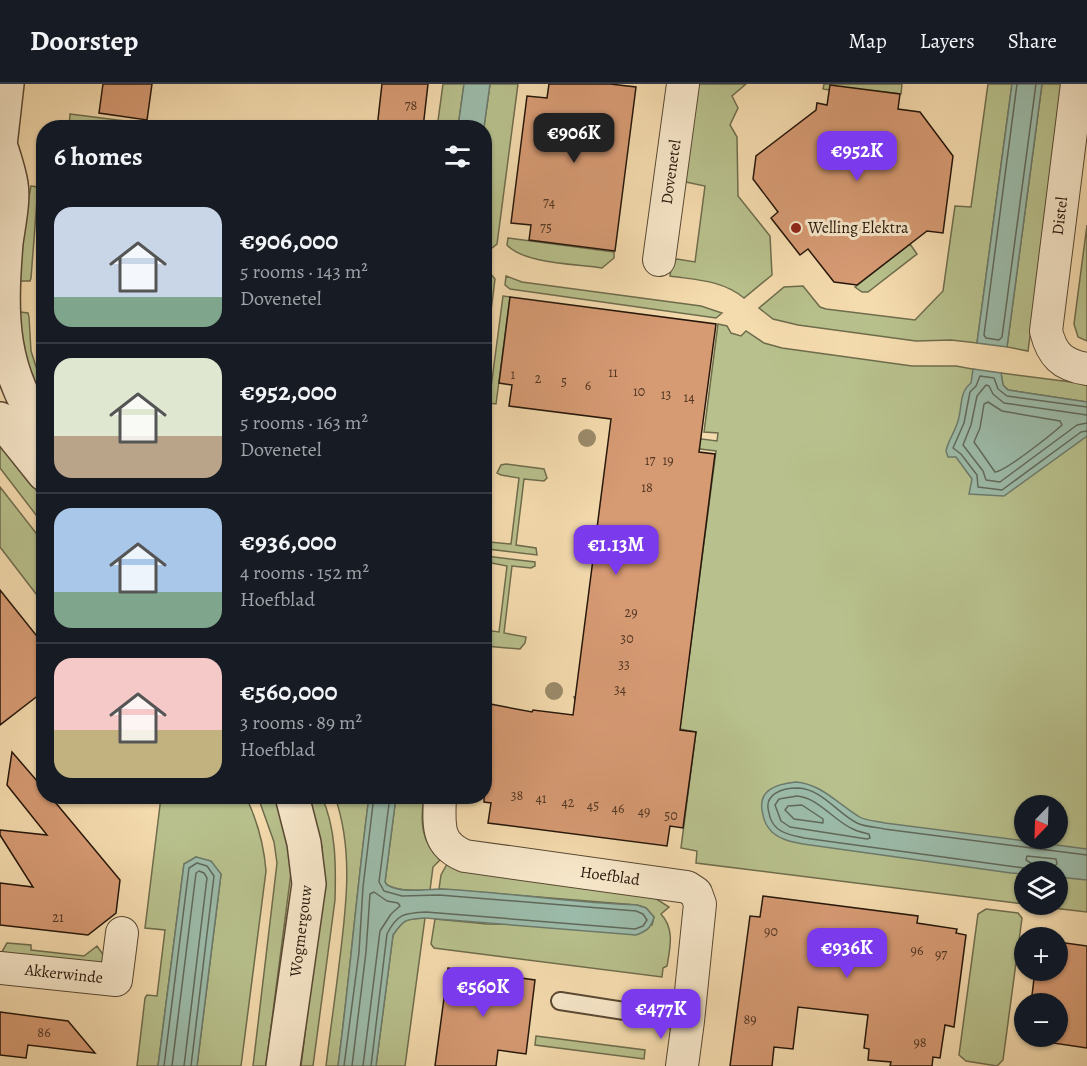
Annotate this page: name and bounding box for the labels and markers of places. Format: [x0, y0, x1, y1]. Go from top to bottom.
pin: €906K [532, 113, 616, 164]
pin: €952K [815, 131, 899, 182]
place label: Welling Elektra [807, 217, 909, 239]
marker: Welling Elektra [789, 221, 803, 235]
pin: €1.13M [567, 525, 665, 576]
pin: €936K [805, 928, 889, 979]
pin: €560K [441, 967, 525, 1018]
pin: €477K [619, 989, 703, 1040]

